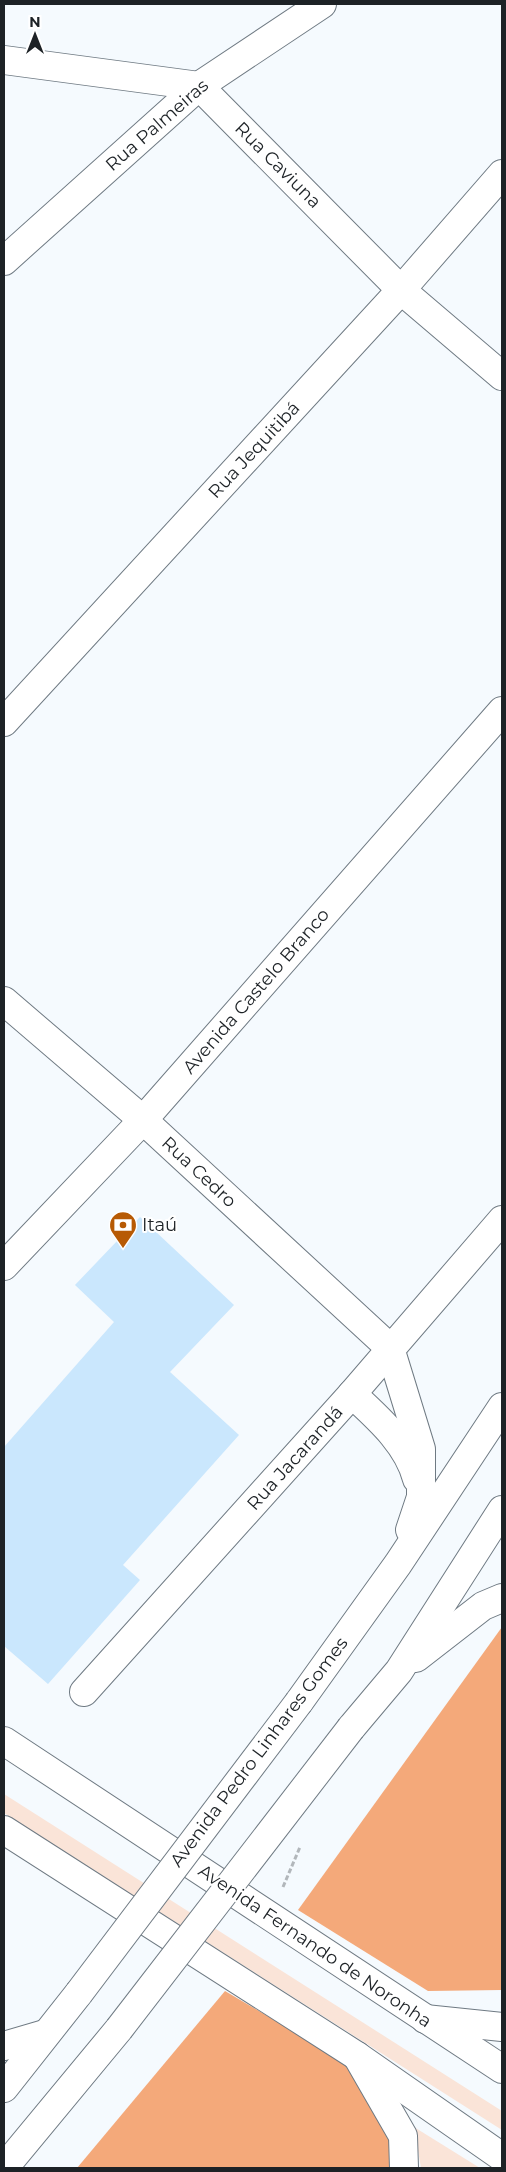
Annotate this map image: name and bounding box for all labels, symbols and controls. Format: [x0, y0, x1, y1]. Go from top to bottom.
north arrow [10, 10, 60, 60]
text: N [29, 13, 41, 31]
street label: Rua Palmeiras [101, 74, 213, 176]
street label: Rua Caviuna [230, 117, 326, 213]
street label: Rua Jequitibá [204, 397, 304, 503]
street label: Avenida Castelo Branco [178, 904, 334, 1078]
street label: Rua Cedro [157, 1132, 241, 1212]
bank icon: Itaú [108, 1210, 138, 1249]
place label: Itaú [142, 1214, 177, 1236]
street label: Rua Jacarandá [242, 1401, 348, 1515]
street label: Avenida Pedro Linhares Gomes [165, 1633, 353, 1871]
street label: Avenida Fernando de Noronha [194, 1860, 436, 2032]

